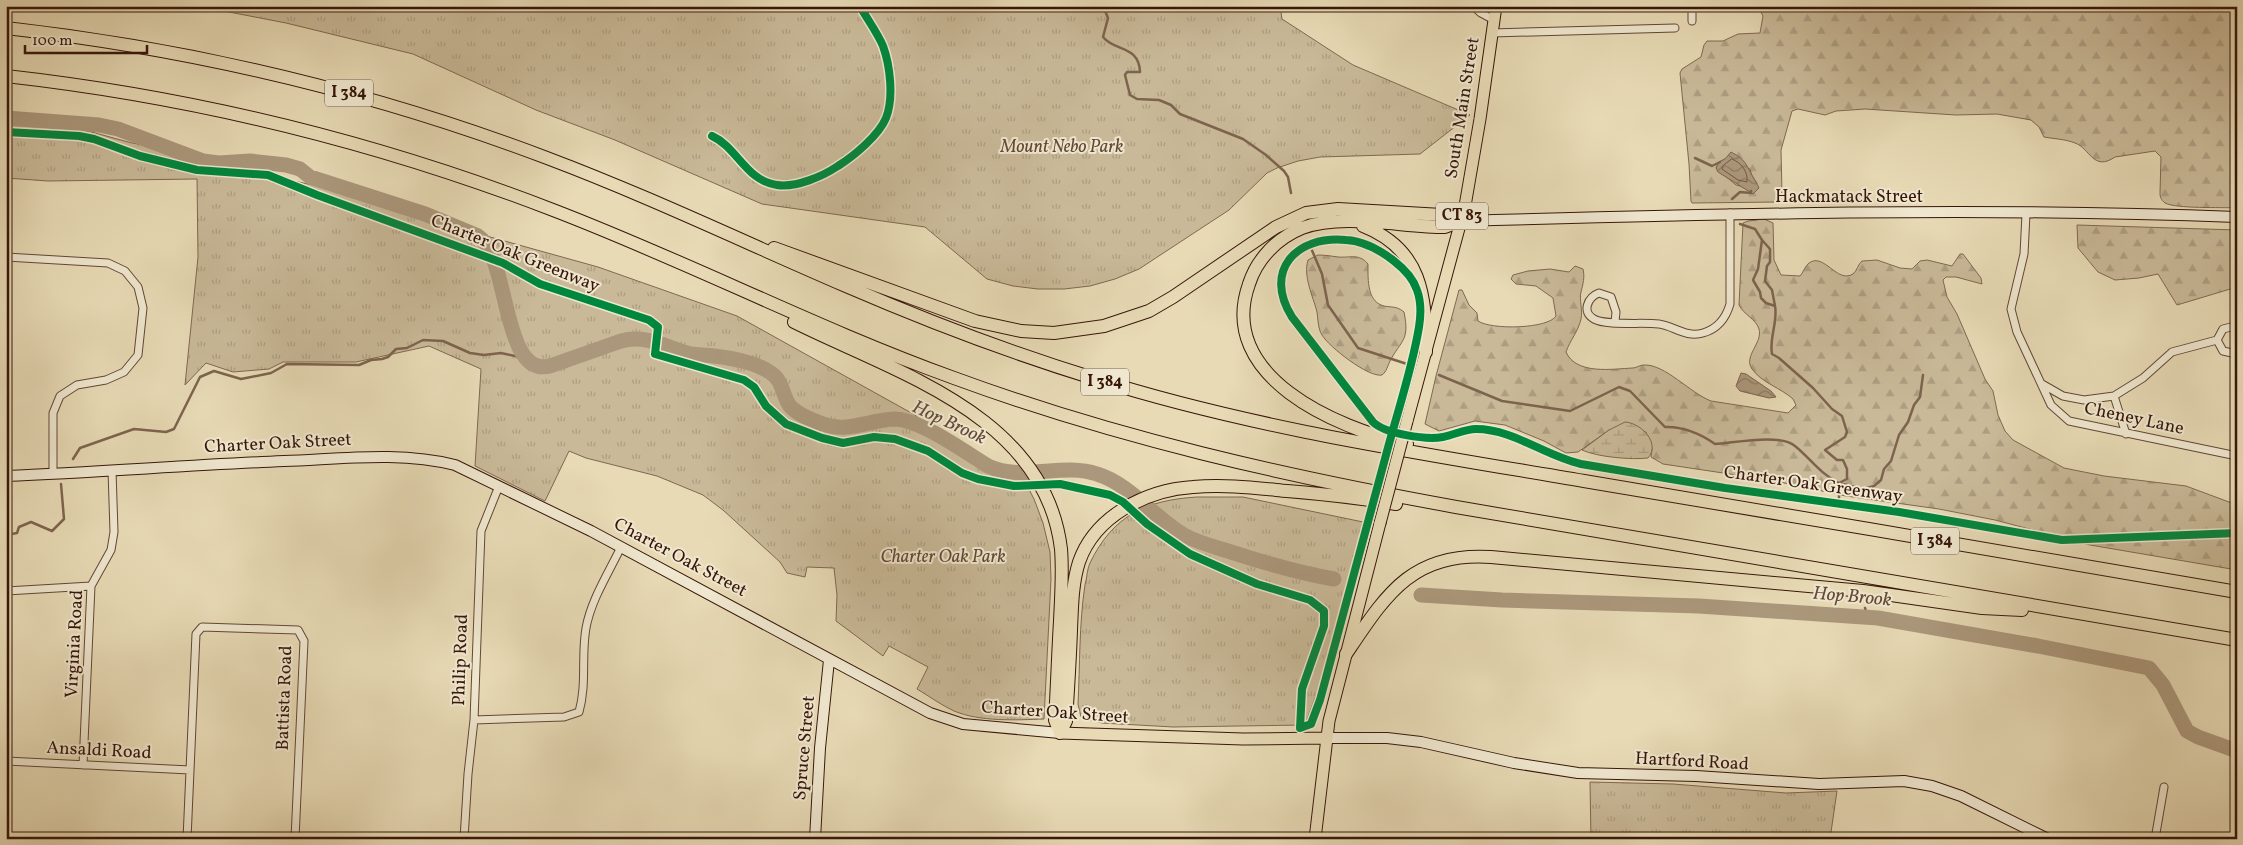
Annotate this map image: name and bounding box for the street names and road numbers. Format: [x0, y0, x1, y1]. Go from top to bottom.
street label: South Main Street [1439, 35, 1487, 181]
road number: I 384 [325, 80, 373, 106]
street label: Hackmatack Street [1775, 185, 1923, 210]
road number: CT 83 [1436, 202, 1488, 230]
street label: Charter Oak Greenway [427, 209, 603, 299]
road number: I 384 [1081, 368, 1129, 396]
street label: Cheney Lane [2082, 396, 2186, 442]
street label: Charter Oak Street [204, 428, 352, 460]
street label: Charter Oak Greenway [1722, 460, 1904, 510]
street label: Charter Oak Street [609, 512, 751, 604]
road number: I 384 [1911, 528, 1959, 554]
street label: Virginia Road [60, 589, 90, 699]
street label: Philip Road [447, 614, 475, 706]
street label: Battista Road [271, 645, 299, 751]
street label: Spruce Street [788, 694, 822, 802]
street label: Charter Oak Street [981, 695, 1129, 731]
street label: Ansaldi Road [46, 736, 152, 766]
street label: Hartford Road [1634, 747, 1750, 777]

